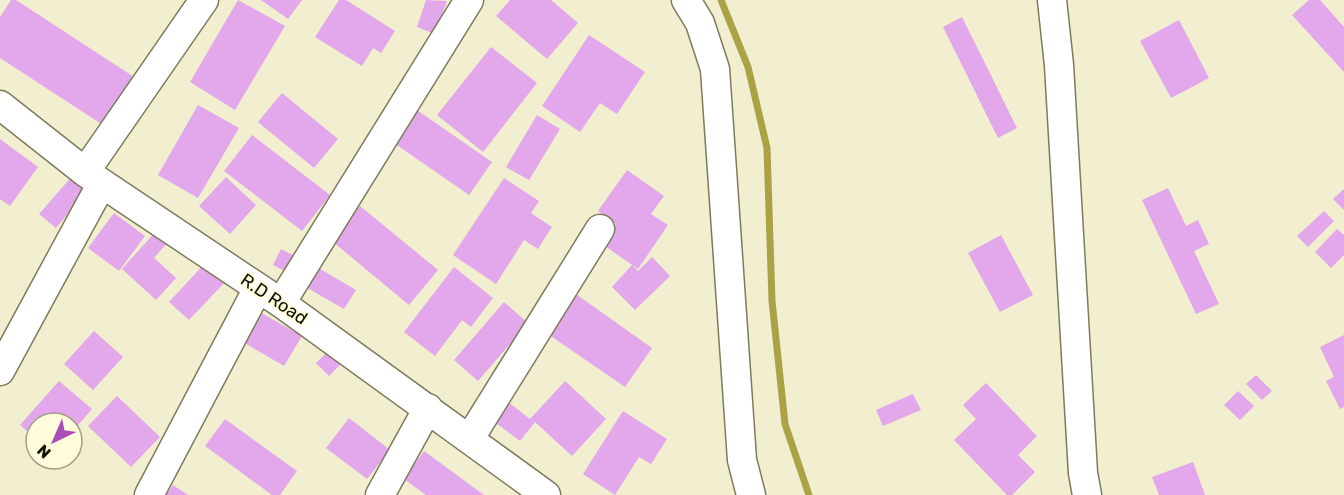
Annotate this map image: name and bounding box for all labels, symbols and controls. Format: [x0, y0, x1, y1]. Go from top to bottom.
street label: R.D Road [236, 269, 312, 329]
north arrow [24, 411, 84, 471]
text: N [33, 441, 55, 462]

